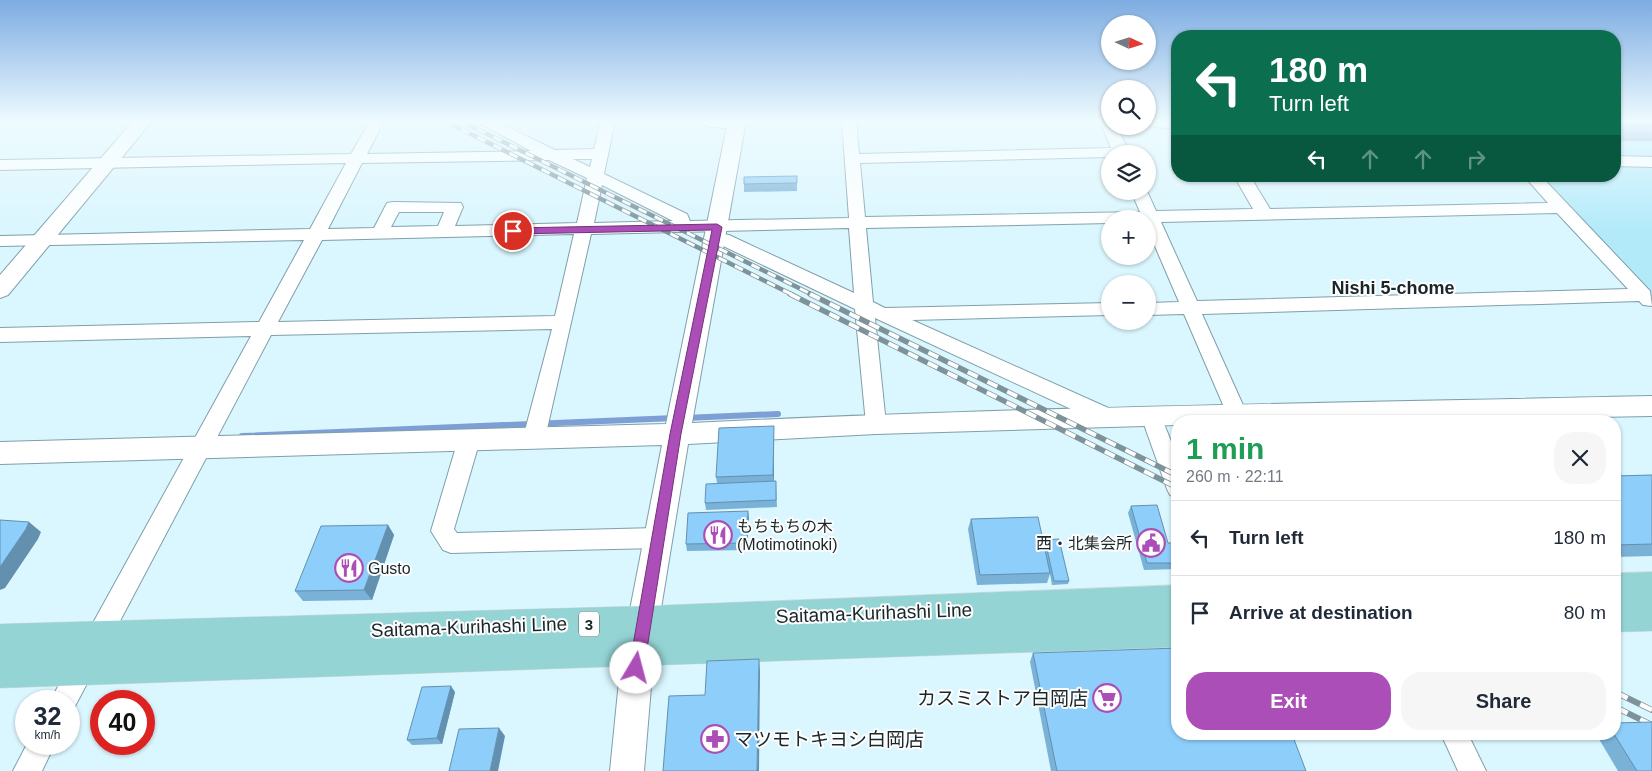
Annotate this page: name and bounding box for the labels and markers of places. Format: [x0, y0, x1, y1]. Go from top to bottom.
pin [492, 210, 534, 252]
place label: もちもちの木 (Motimotinoki) [737, 518, 837, 553]
restaurant icon: もちもちの木 (Motimotinoki) [703, 520, 733, 550]
public building icon: 西・北集会所 [1136, 528, 1166, 558]
place label: 西・北集会所 [1036, 535, 1132, 552]
restaurant icon: Gusto [334, 553, 364, 583]
place label: Gusto [368, 560, 411, 577]
supermarket icon: カスミストア白岡店 [1092, 683, 1122, 713]
place label: カスミストア白岡店 [917, 688, 1088, 709]
pharmacy icon: マツモトキヨシ白岡店 [700, 724, 730, 754]
place label: マツモトキヨシ白岡店 [734, 729, 924, 750]

